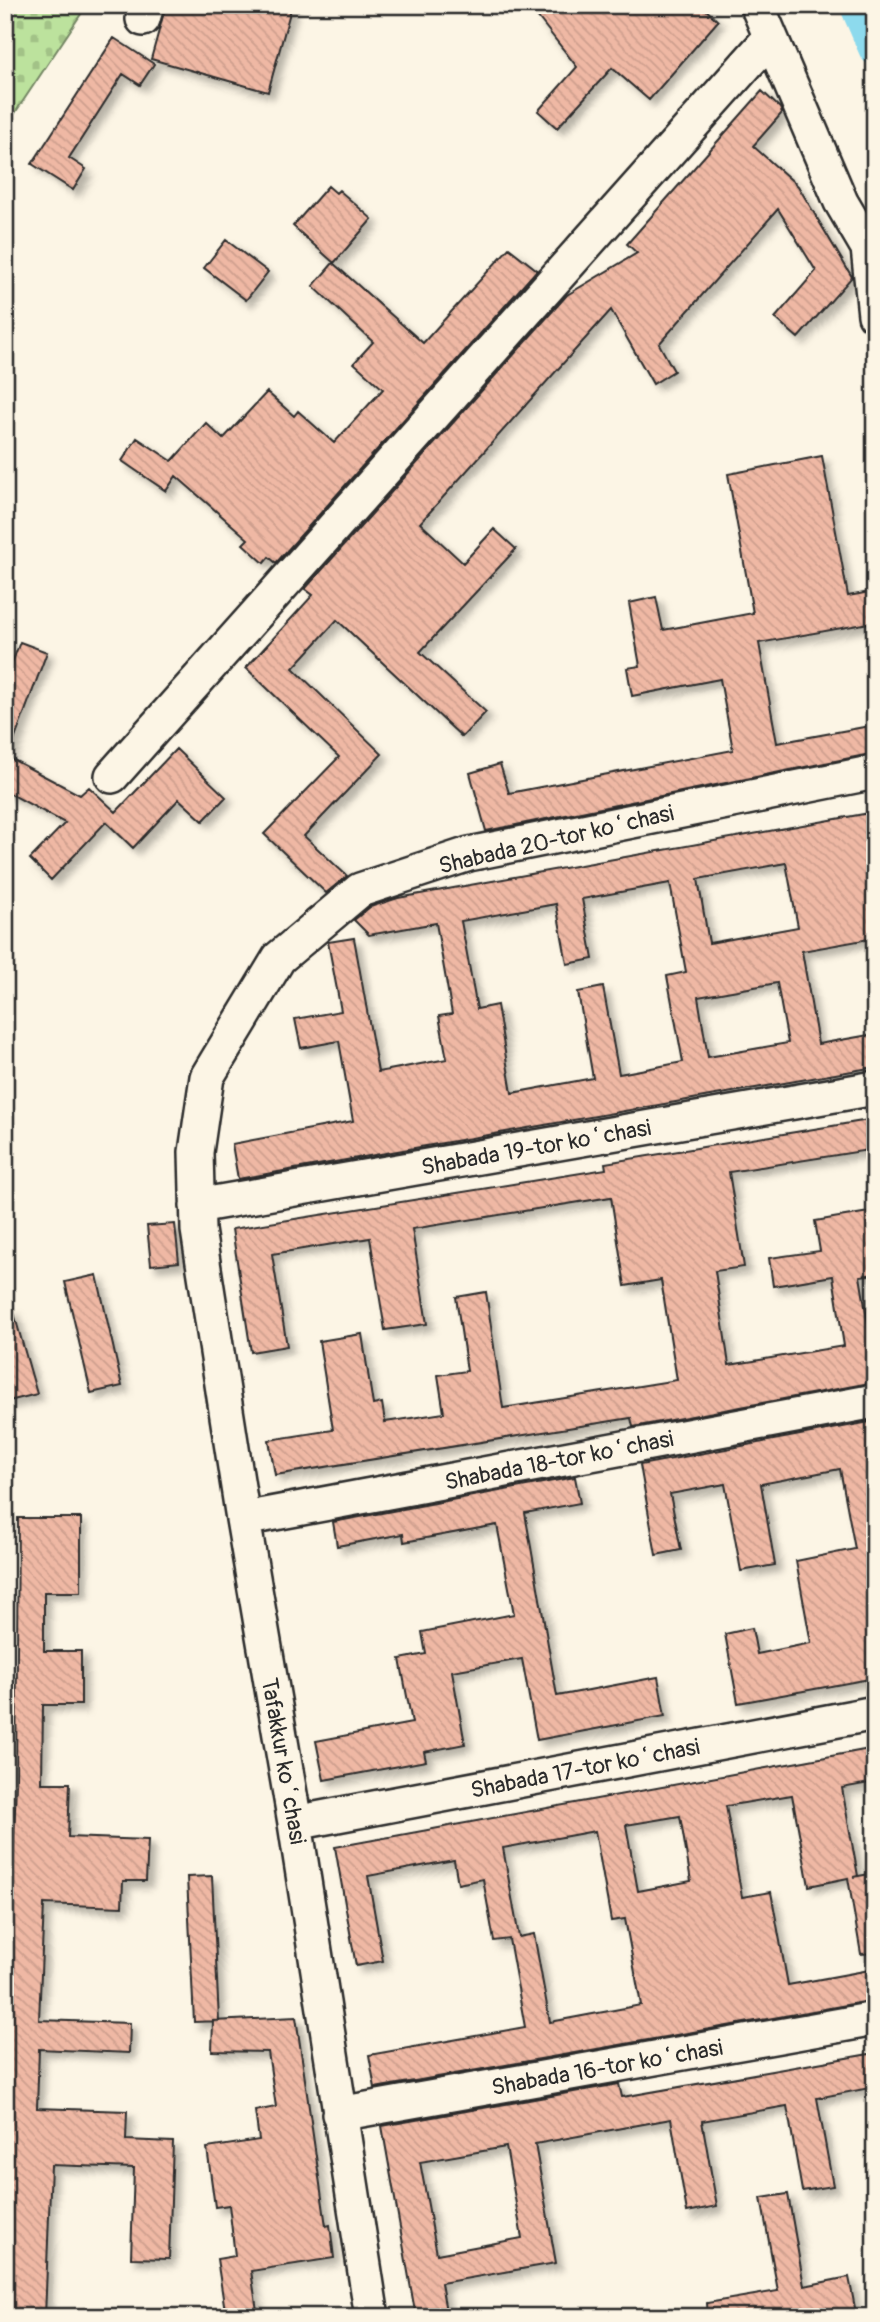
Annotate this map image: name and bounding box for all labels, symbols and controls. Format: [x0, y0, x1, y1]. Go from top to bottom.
street label: Shabada 20-tor koʻchasi [436, 798, 676, 881]
street label: Shabada 19-tor koʻchasi [419, 1113, 653, 1182]
street label: Shabada 18-tor koʻchasi [442, 1424, 676, 1497]
street label: Tafakkur koʻchasi [255, 1676, 312, 1847]
street label: Shabada 17-tor koʻchasi [468, 1732, 702, 1805]
street label: Shabada 16-tor koʻchasi [489, 2033, 725, 2102]

